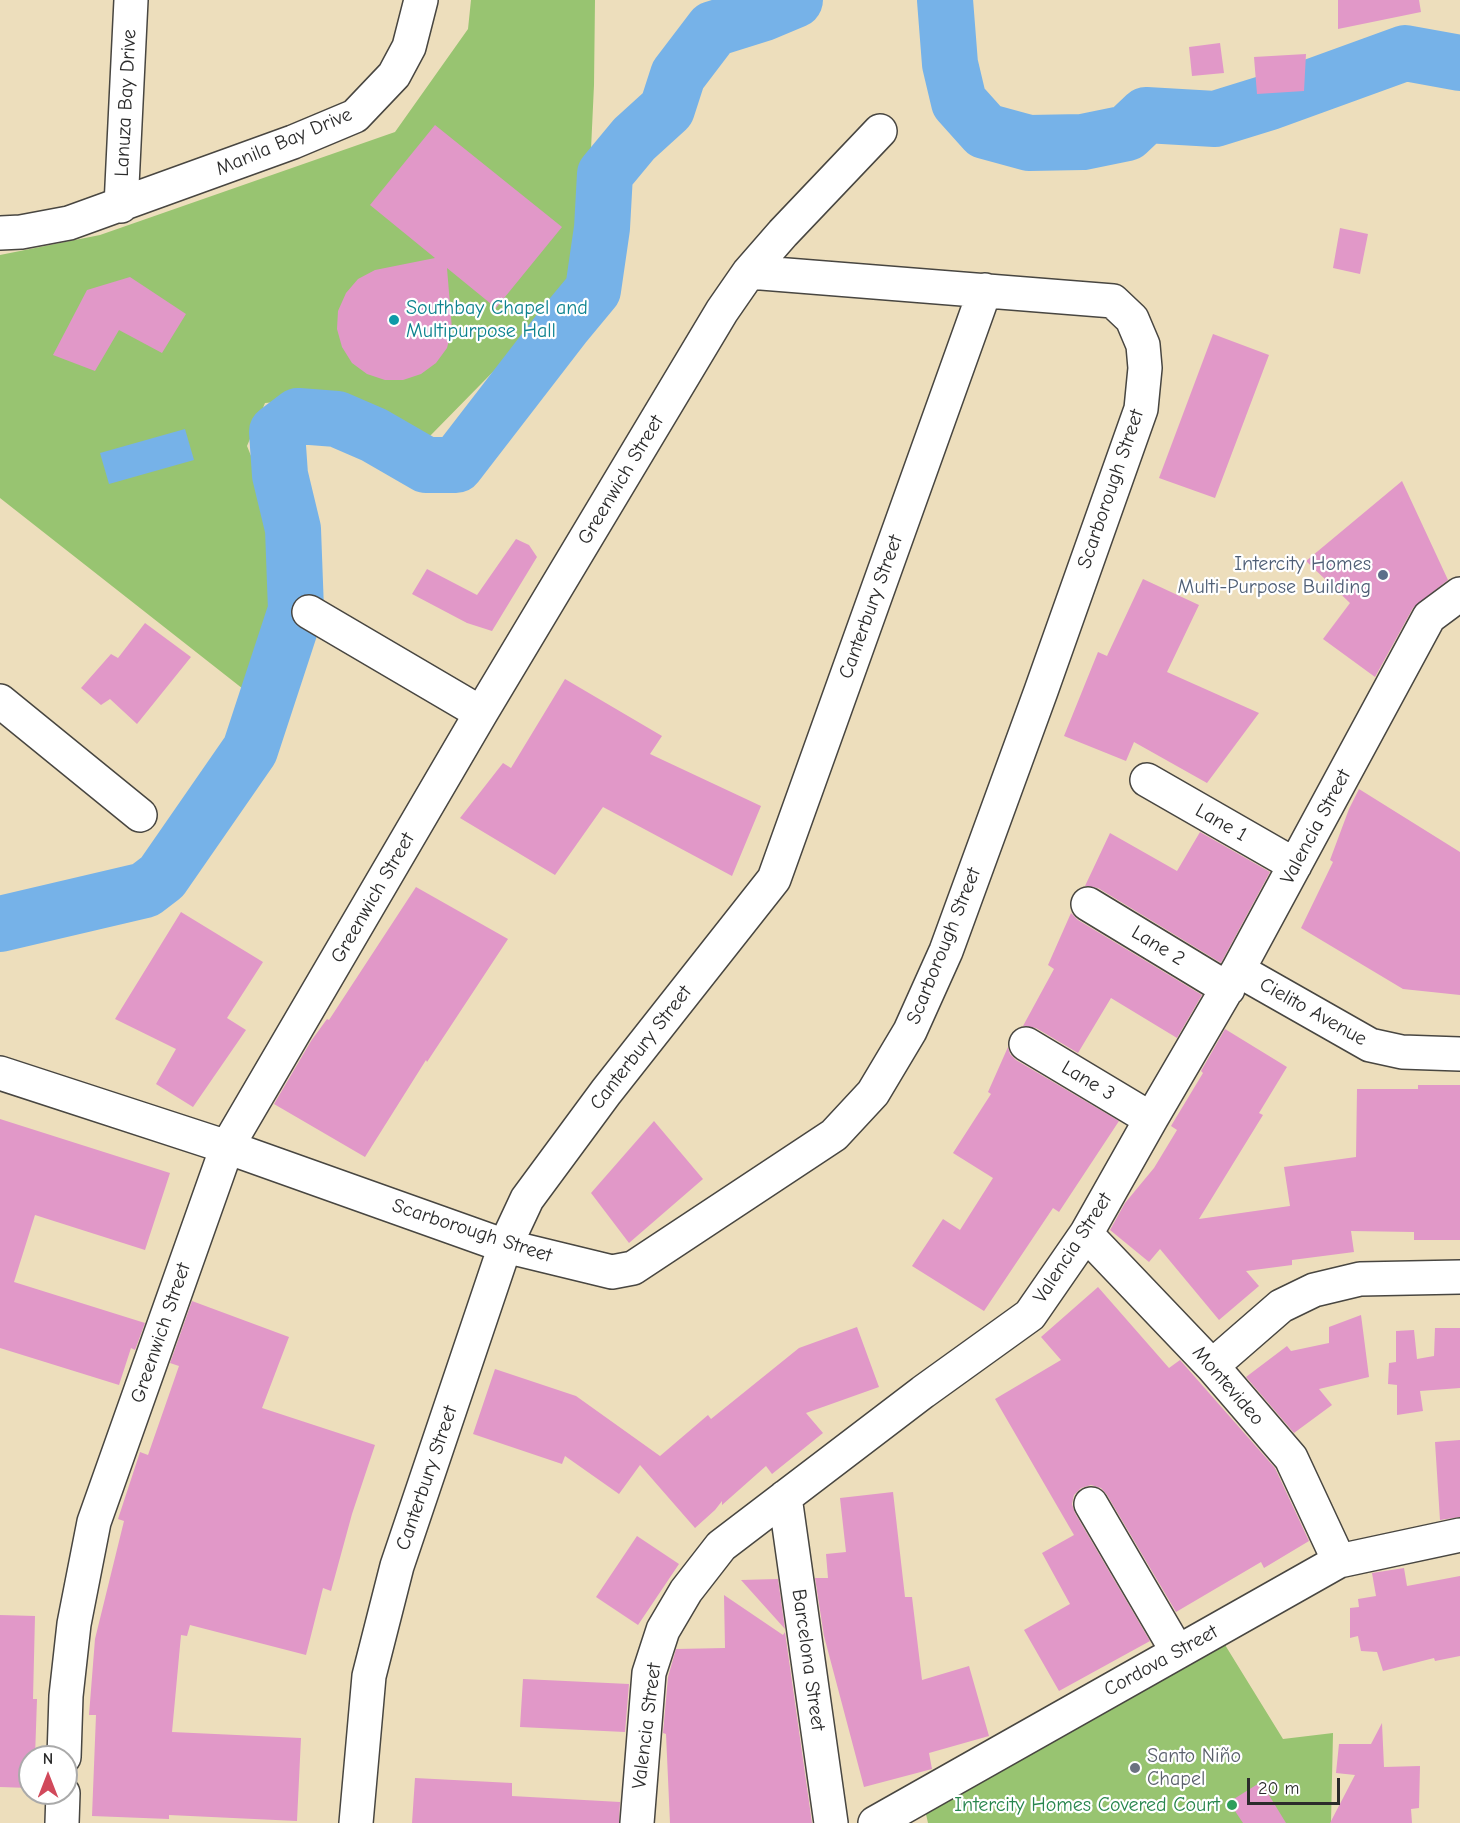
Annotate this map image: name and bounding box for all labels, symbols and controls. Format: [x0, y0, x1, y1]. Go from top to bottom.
street label: Lanuza Bay Drive [110, 29, 142, 177]
street label: Manila Bay Drive [212, 103, 356, 181]
place label: Southbay Chapel and Multipurpose Hall [406, 296, 588, 343]
marker: Southbay Chapel and Multipurpose Hall [387, 313, 401, 327]
street label: Scarborough Street [1073, 406, 1149, 572]
street label: Greenwich Street [573, 411, 669, 549]
street label: Canterbury Street [834, 532, 908, 682]
place label: Intercity Homes Multi-Purpose Building [1178, 552, 1371, 599]
marker: Intercity Homes Multi-Purpose Building [1376, 568, 1390, 582]
street label: Valencia Street [1276, 765, 1356, 889]
street label: Lane 1 [1191, 799, 1251, 847]
street label: Greenwich Street [326, 829, 420, 967]
street label: Scarborough Street [902, 864, 986, 1028]
street label: Lane 2 [1127, 921, 1189, 971]
street label: Cielito Avenue [1255, 973, 1371, 1051]
street label: Canterbury Street [585, 981, 697, 1115]
street label: Lane 3 [1057, 1056, 1119, 1106]
street label: Valencia Street [1028, 1188, 1118, 1308]
street label: Scarborough Street [389, 1194, 555, 1268]
street label: Greenwich Street [126, 1260, 196, 1406]
street label: Montevideo [1187, 1341, 1269, 1431]
street label: Canterbury Street [391, 1403, 463, 1553]
street label: Barcelona Street [786, 1588, 830, 1732]
street label: Cordova Street [1100, 1620, 1222, 1702]
street label: Valencia Street [627, 1662, 667, 1790]
place label: Santo Niño Chapel [1147, 1744, 1241, 1791]
north arrow [18, 1745, 78, 1805]
text: N [43, 1750, 53, 1768]
marker: Santo Niño Chapel [1128, 1761, 1142, 1775]
scale bar [1250, 1766, 1343, 1804]
text: 20 m [1258, 1778, 1299, 1799]
place label: Intercity Homes Covered Court [954, 1793, 1220, 1817]
marker: Intercity Homes Covered Court [1225, 1798, 1239, 1812]

